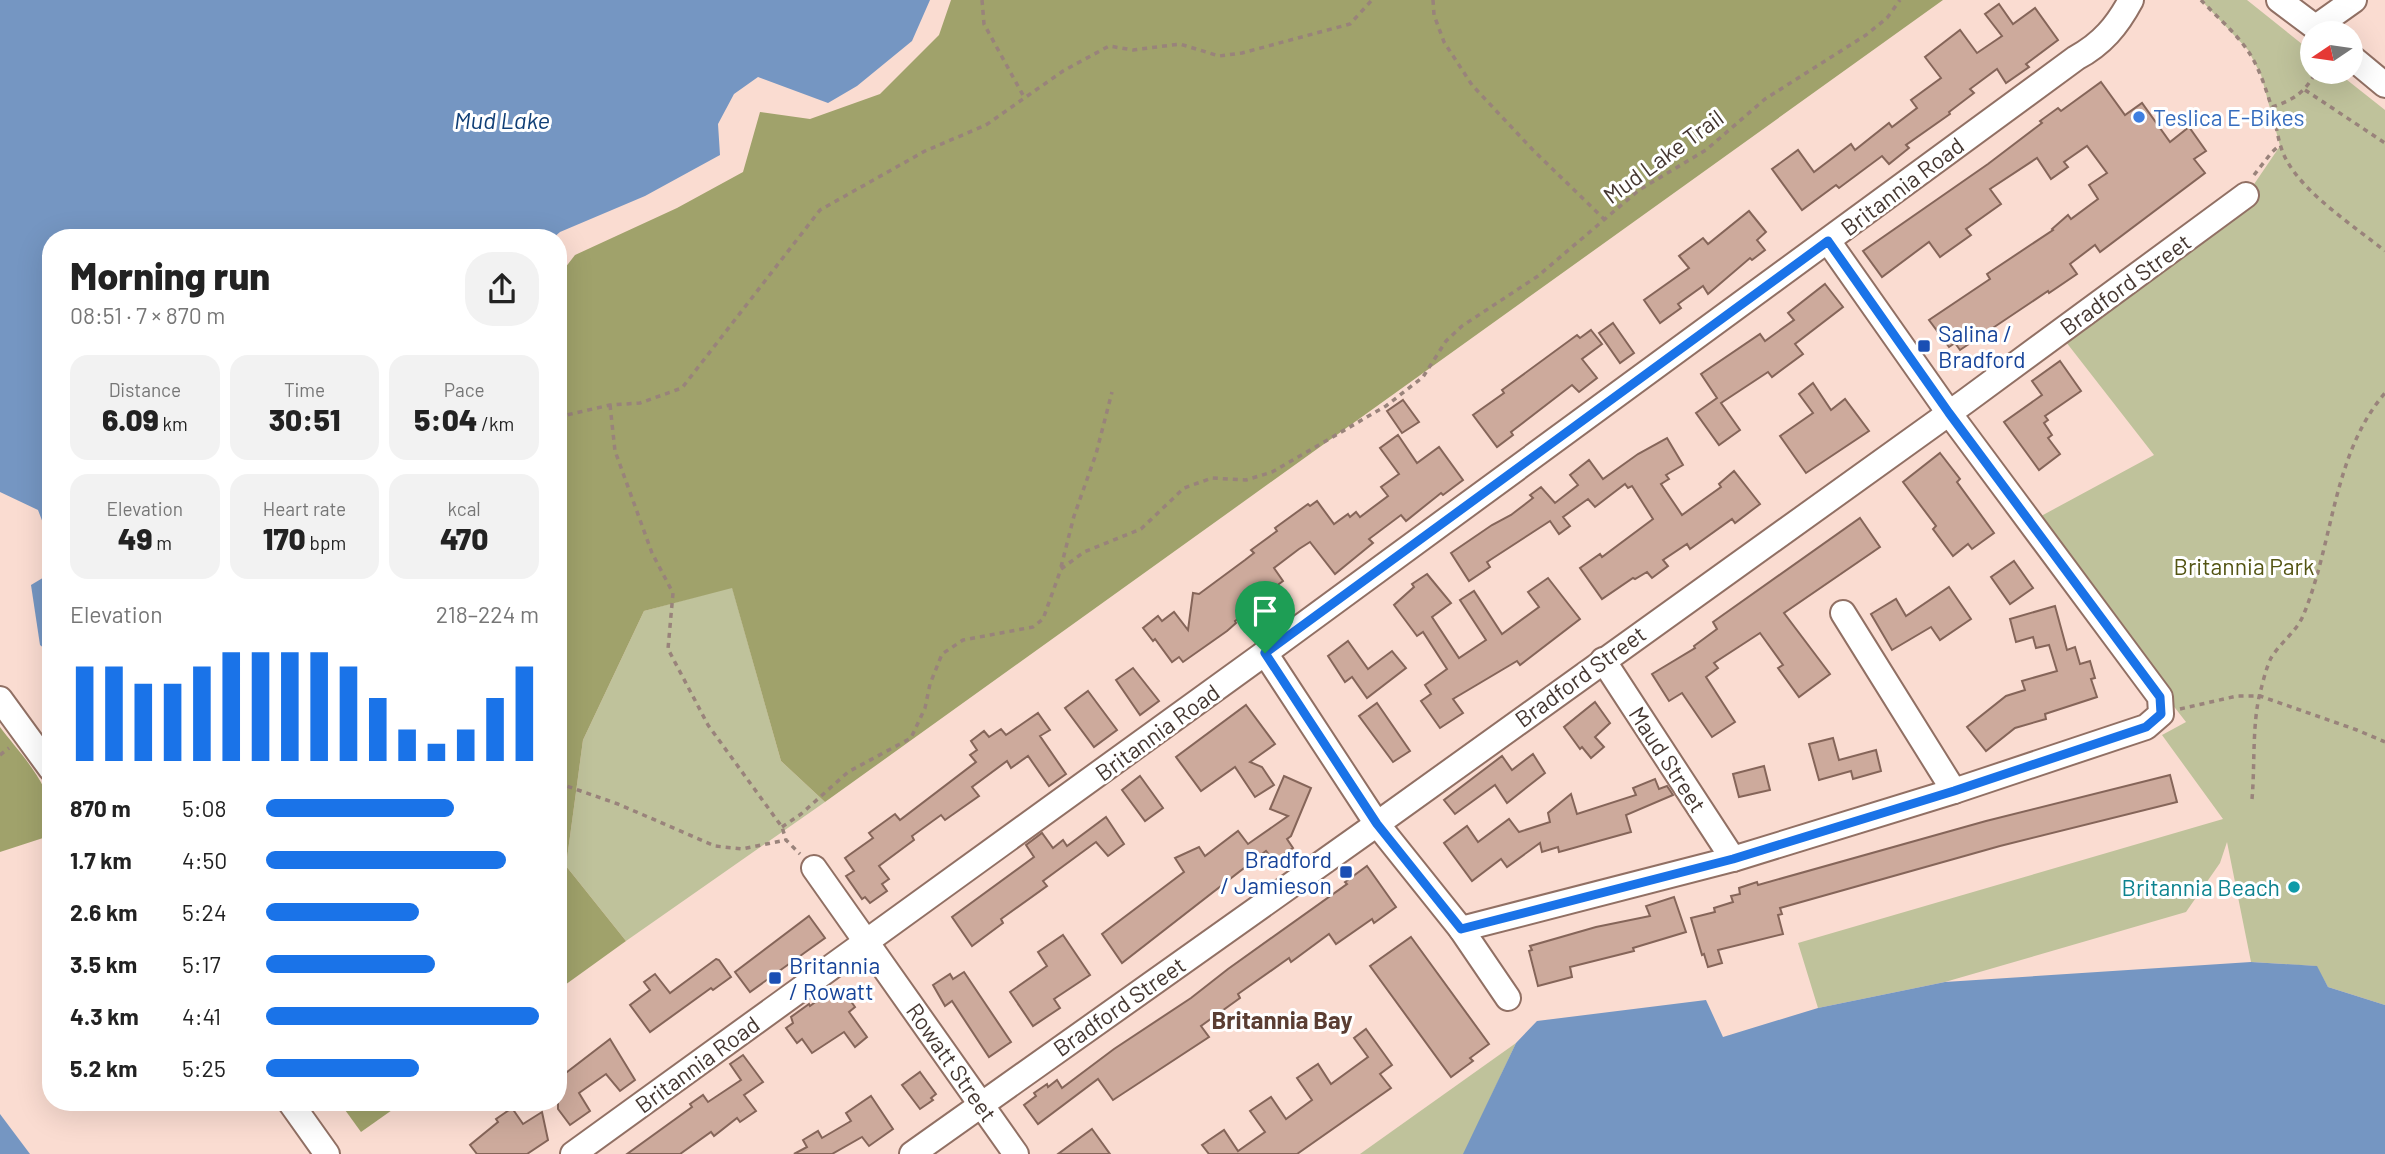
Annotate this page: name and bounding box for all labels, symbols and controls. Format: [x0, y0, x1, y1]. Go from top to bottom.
north arrow [2300, 21, 2362, 84]
map controls [2300, 21, 2363, 84]
street label: Mud Lake Trail [1597, 103, 1729, 209]
place label: Teslica E-Bikes [2153, 103, 2305, 131]
water label: Mud Lake [454, 105, 550, 134]
marker: Teslica E-Bikes [2131, 109, 2147, 125]
street label: Britannia Road [1835, 131, 1969, 241]
street label: Bradford Street [2054, 227, 2196, 341]
text: Morning run [70, 252, 270, 298]
button: share [465, 252, 539, 326]
text: 08:51 · 7 × 870 m [70, 301, 225, 329]
place label: Salina / Bradford [1938, 319, 2026, 373]
marker: Salina / Bradford [1916, 338, 1932, 354]
text: Distance [109, 378, 181, 401]
text: Time [284, 378, 325, 401]
text: Pace [444, 378, 485, 401]
text: 6.09 [102, 401, 159, 437]
text: 30:51 [269, 401, 340, 437]
text: 5:04 [414, 401, 478, 437]
text: km [159, 412, 188, 435]
text: /km [478, 412, 514, 435]
text: Elevation [107, 497, 183, 520]
text: Heart rate [263, 497, 346, 520]
text: kcal [448, 497, 481, 520]
text: 49 [118, 520, 152, 556]
text: 170 [263, 520, 306, 556]
text: 470 [440, 520, 488, 556]
text: m [152, 531, 172, 554]
text: bpm [306, 531, 346, 554]
park label: Britannia Park [2174, 552, 2315, 580]
pin [1235, 581, 1295, 653]
icon: arrive [1246, 592, 1284, 630]
text: Elevation [70, 600, 163, 628]
text: 218–224 m [436, 600, 539, 628]
street label: Bradford Street [1509, 619, 1651, 733]
street label: Britannia Road [1089, 678, 1225, 786]
street label: Maud Street [1623, 701, 1713, 817]
text: 870 m [70, 794, 131, 822]
text: 5:08 [182, 794, 227, 822]
place label: Bradford / Jamieson [1220, 845, 1332, 899]
text: 1.7 km [70, 846, 132, 874]
text: 4:50 [182, 846, 227, 874]
marker: Bradford / Jamieson [1338, 864, 1354, 880]
place label: Britannia Beach [2122, 873, 2280, 901]
marker: Britannia Beach [2286, 879, 2302, 895]
text: 2.6 km [70, 898, 138, 926]
text: 5:24 [182, 898, 227, 926]
text: 3.5 km [70, 950, 137, 978]
text: 5:17 [182, 950, 221, 978]
street label: Bradford Street [1048, 950, 1190, 1062]
place label: Britannia / Rowatt [789, 951, 880, 1005]
marker: Britannia / Rowatt [767, 970, 783, 986]
street label: Rowatt Street [901, 997, 1003, 1127]
text: 4.3 km [70, 1002, 139, 1030]
text: 4:41 [182, 1002, 221, 1030]
district label: Britannia Bay [1211, 1005, 1353, 1034]
street label: Britannia Road [629, 1010, 765, 1118]
text: 5.2 km [70, 1054, 138, 1082]
text: 5:25 [182, 1054, 226, 1082]

